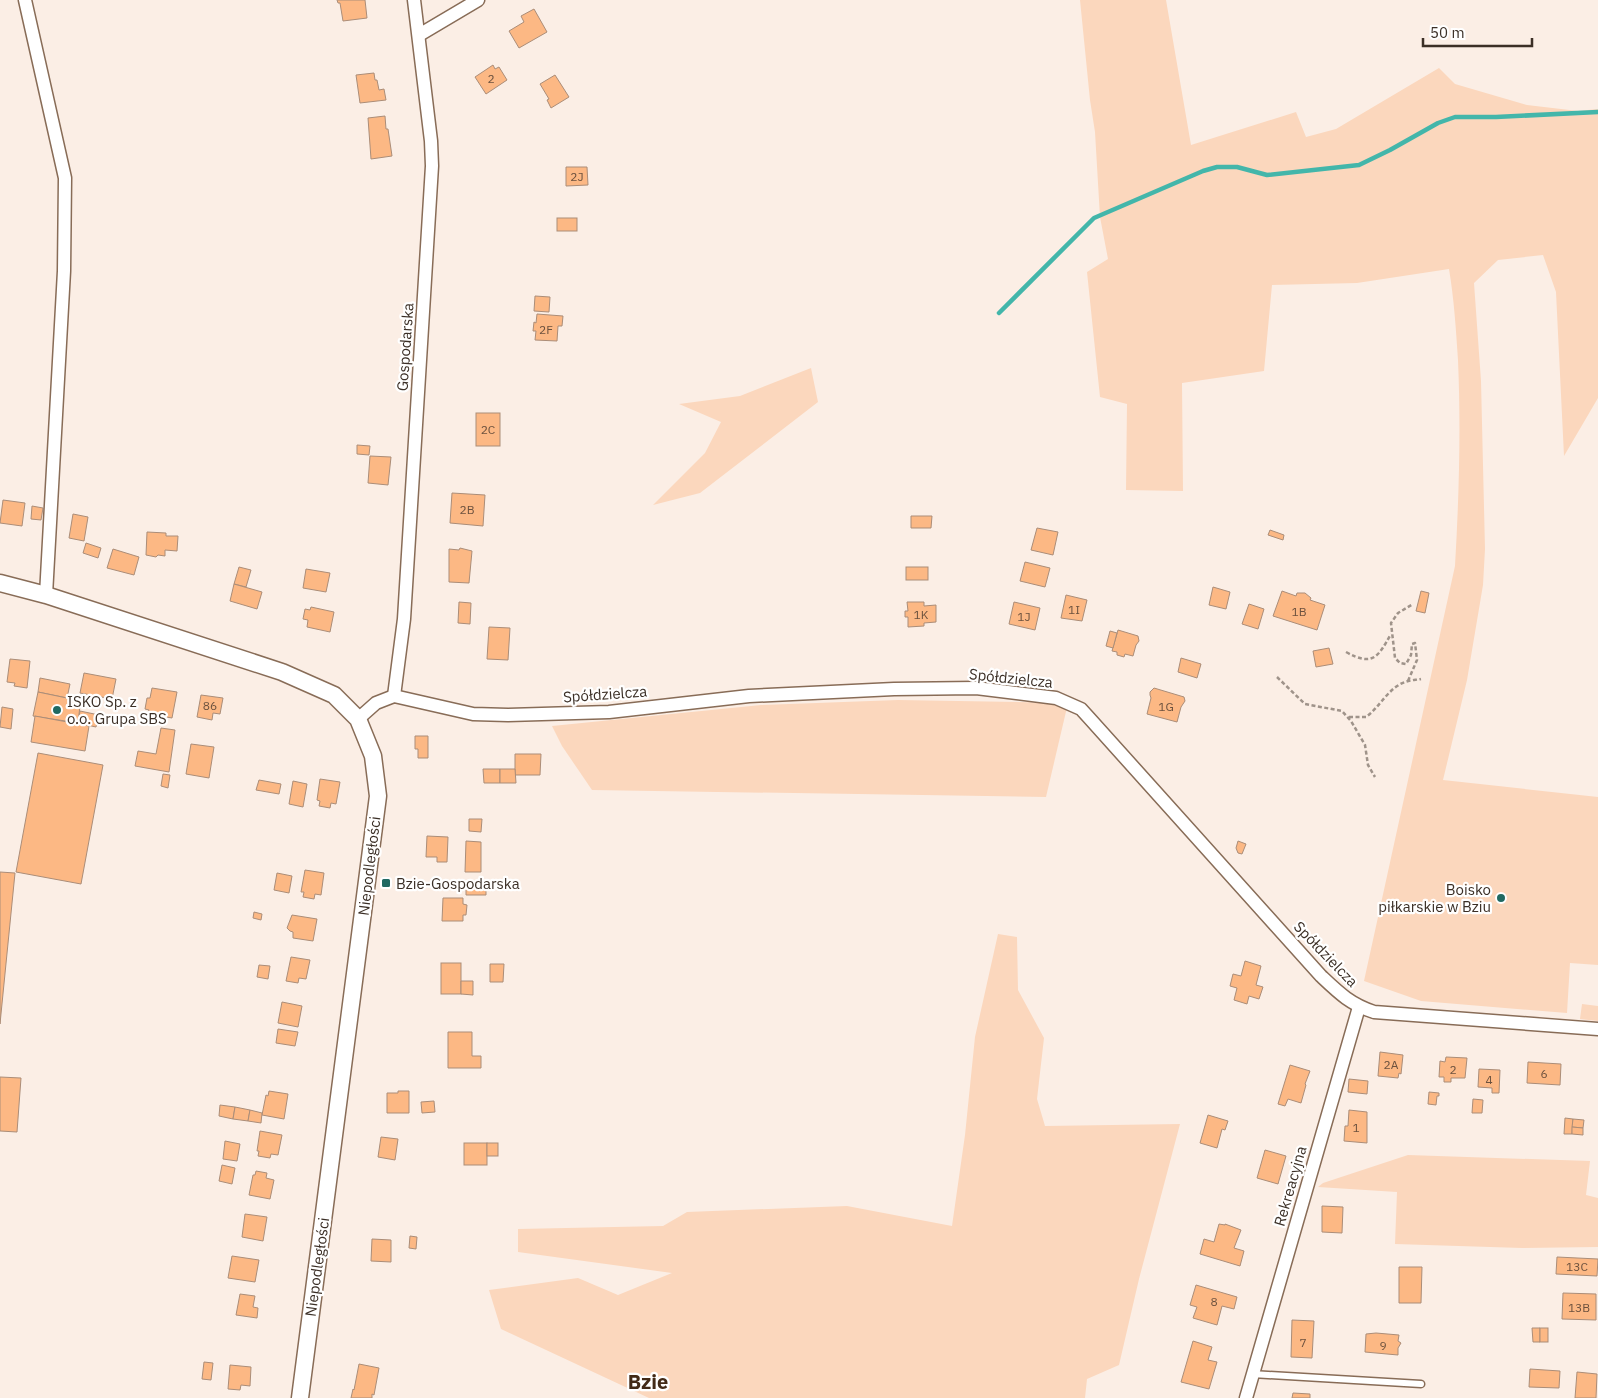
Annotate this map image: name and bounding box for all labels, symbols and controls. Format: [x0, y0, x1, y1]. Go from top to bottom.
scale bar [1423, 15, 1532, 47]
text: 50 m [1430, 23, 1465, 42]
house number: 2 [487, 71, 495, 86]
house number: 2J [570, 169, 584, 184]
street label: Gospodarska [392, 302, 418, 392]
house number: 2F [539, 322, 553, 337]
house number: 2C [481, 422, 496, 437]
house number: 2B [459, 502, 475, 517]
house number: 1I [1068, 602, 1080, 617]
house number: 1B [1291, 604, 1307, 619]
house number: 1K [914, 607, 929, 622]
house number: 1J [1017, 609, 1031, 624]
street label: Spółdzielcza [968, 664, 1054, 692]
street label: Spółdzielcza [562, 682, 648, 706]
place label: ISKO Sp. z o.o. Grupa SBS [67, 692, 167, 728]
house number: 86 [203, 698, 217, 713]
house number: 1G [1158, 699, 1174, 714]
marker: ISKO Sp. z o.o. Grupa SBS [51, 704, 63, 716]
street label: Niepodległości [353, 815, 385, 917]
place label: Bzie-Gospodarska [396, 874, 520, 893]
marker: Bzie-Gospodarska [380, 877, 392, 889]
place label: Boisko piłkarskie w Bziu [1378, 880, 1491, 916]
marker: Boisko piłkarskie w Bziu [1495, 892, 1507, 904]
street label: Spółdzielcza [1290, 917, 1362, 991]
house number: 2A [1384, 1057, 1399, 1072]
house number: 2 [1449, 1062, 1457, 1077]
house number: 6 [1540, 1066, 1548, 1081]
house number: 4 [1485, 1072, 1493, 1087]
house number: 1 [1352, 1120, 1360, 1135]
street label: Rekreacyjna [1269, 1144, 1311, 1228]
street label: Niepodległości [301, 1216, 333, 1318]
house number: 13C [1566, 1259, 1588, 1274]
house number: 8 [1210, 1294, 1218, 1309]
house number: 13B [1568, 1300, 1590, 1315]
house number: 7 [1299, 1335, 1307, 1350]
house number: 9 [1379, 1338, 1387, 1353]
district label: Bzie [628, 1368, 668, 1395]

